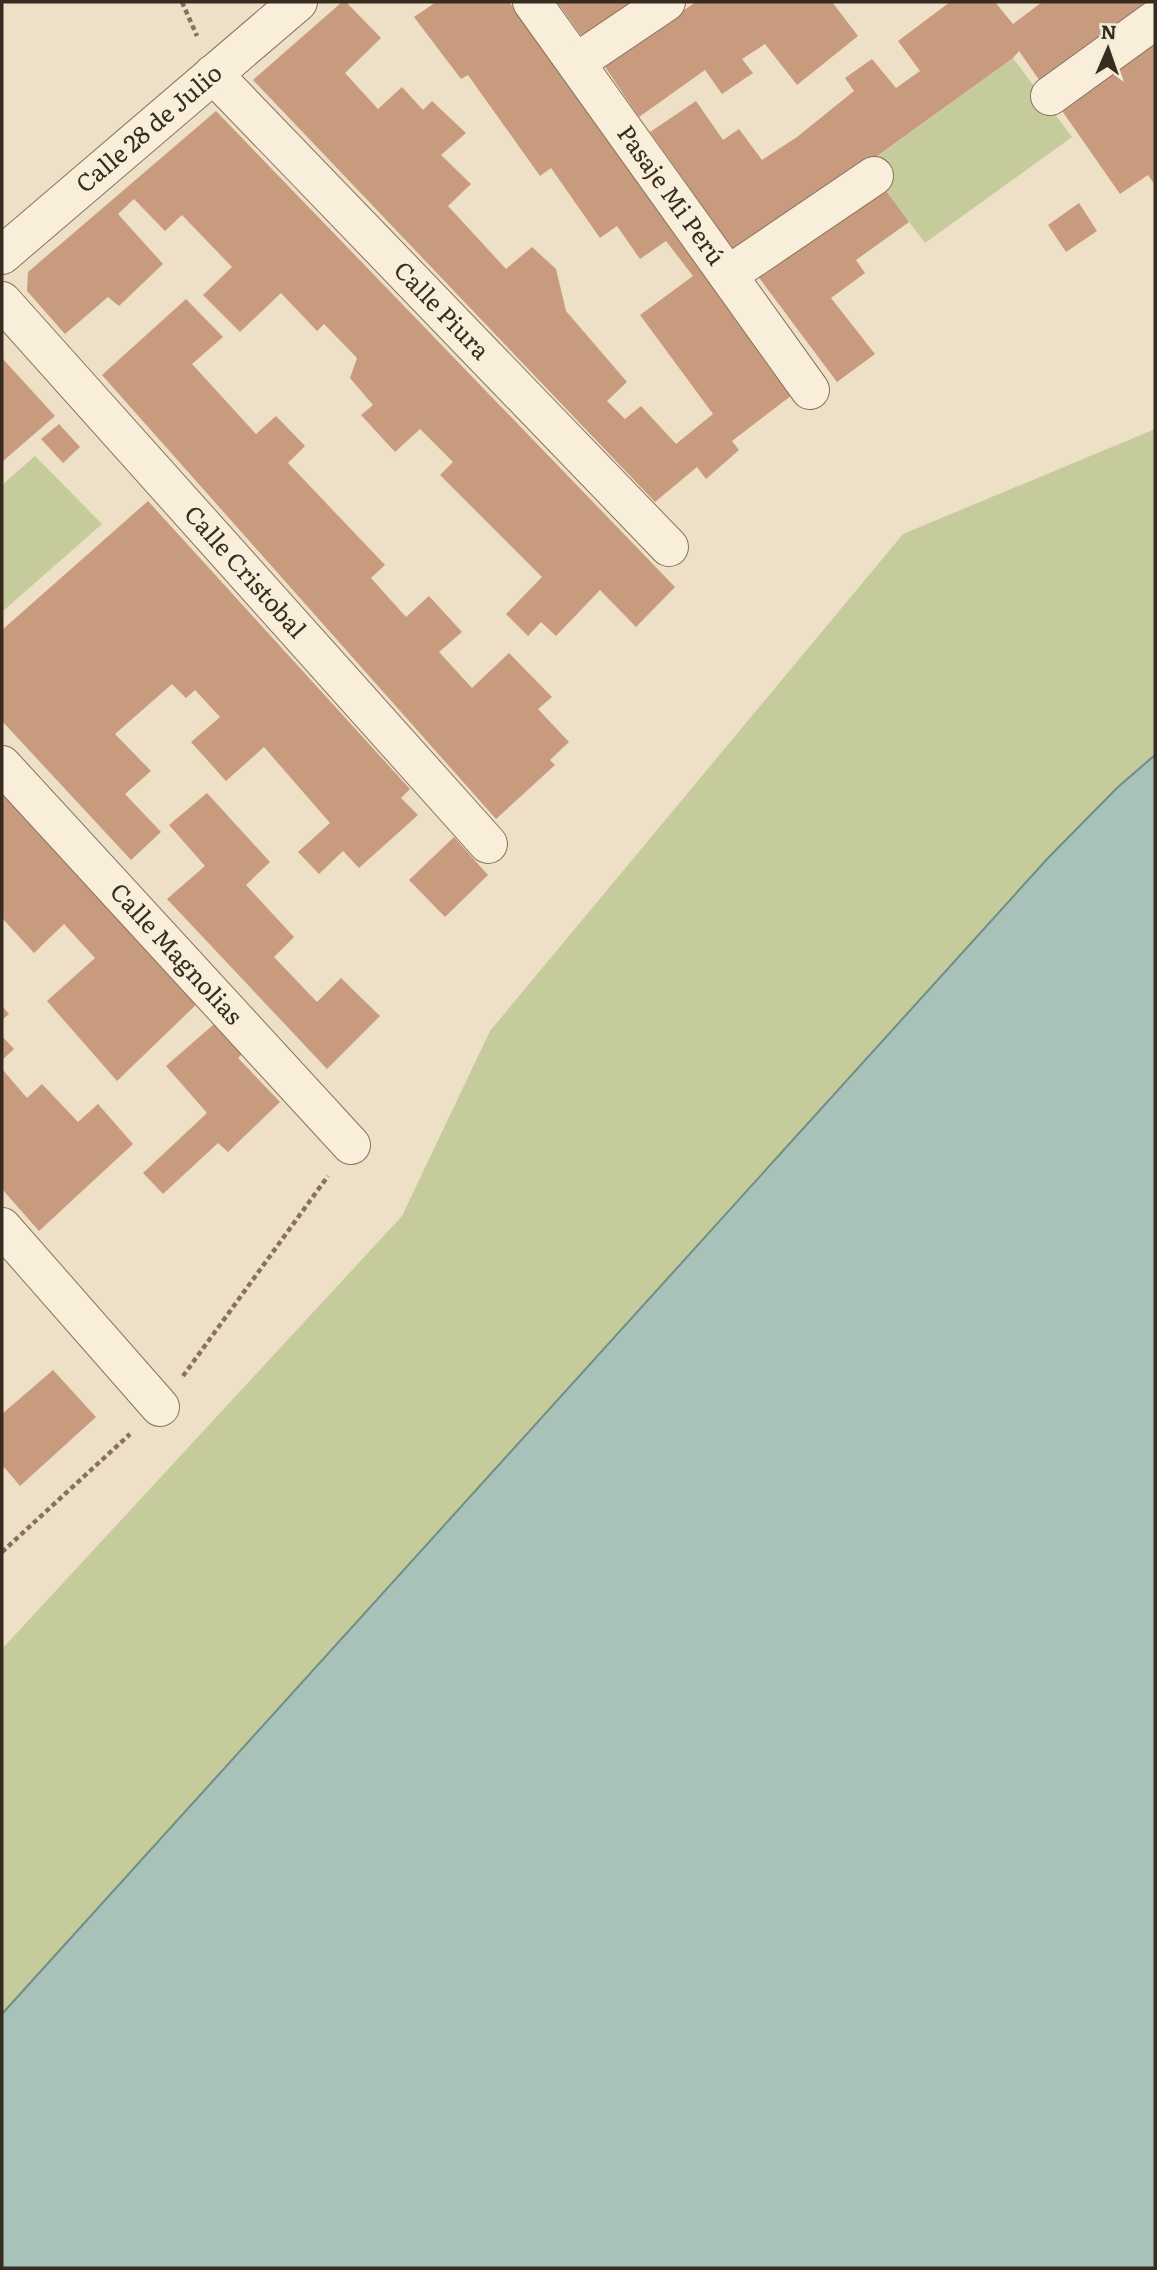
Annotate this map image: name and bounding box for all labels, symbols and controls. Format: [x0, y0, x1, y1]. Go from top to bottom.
north arrow [1073, 14, 1143, 84]
text: N [1100, 17, 1117, 45]
street label: Calle 28 de Julio [67, 54, 229, 200]
street label: Pasaje Mi Perú [610, 117, 735, 271]
street label: Calle Piura [387, 252, 499, 366]
street label: Calle Cristobal [178, 496, 316, 645]
street label: Calle Magnolias [103, 874, 252, 1031]

